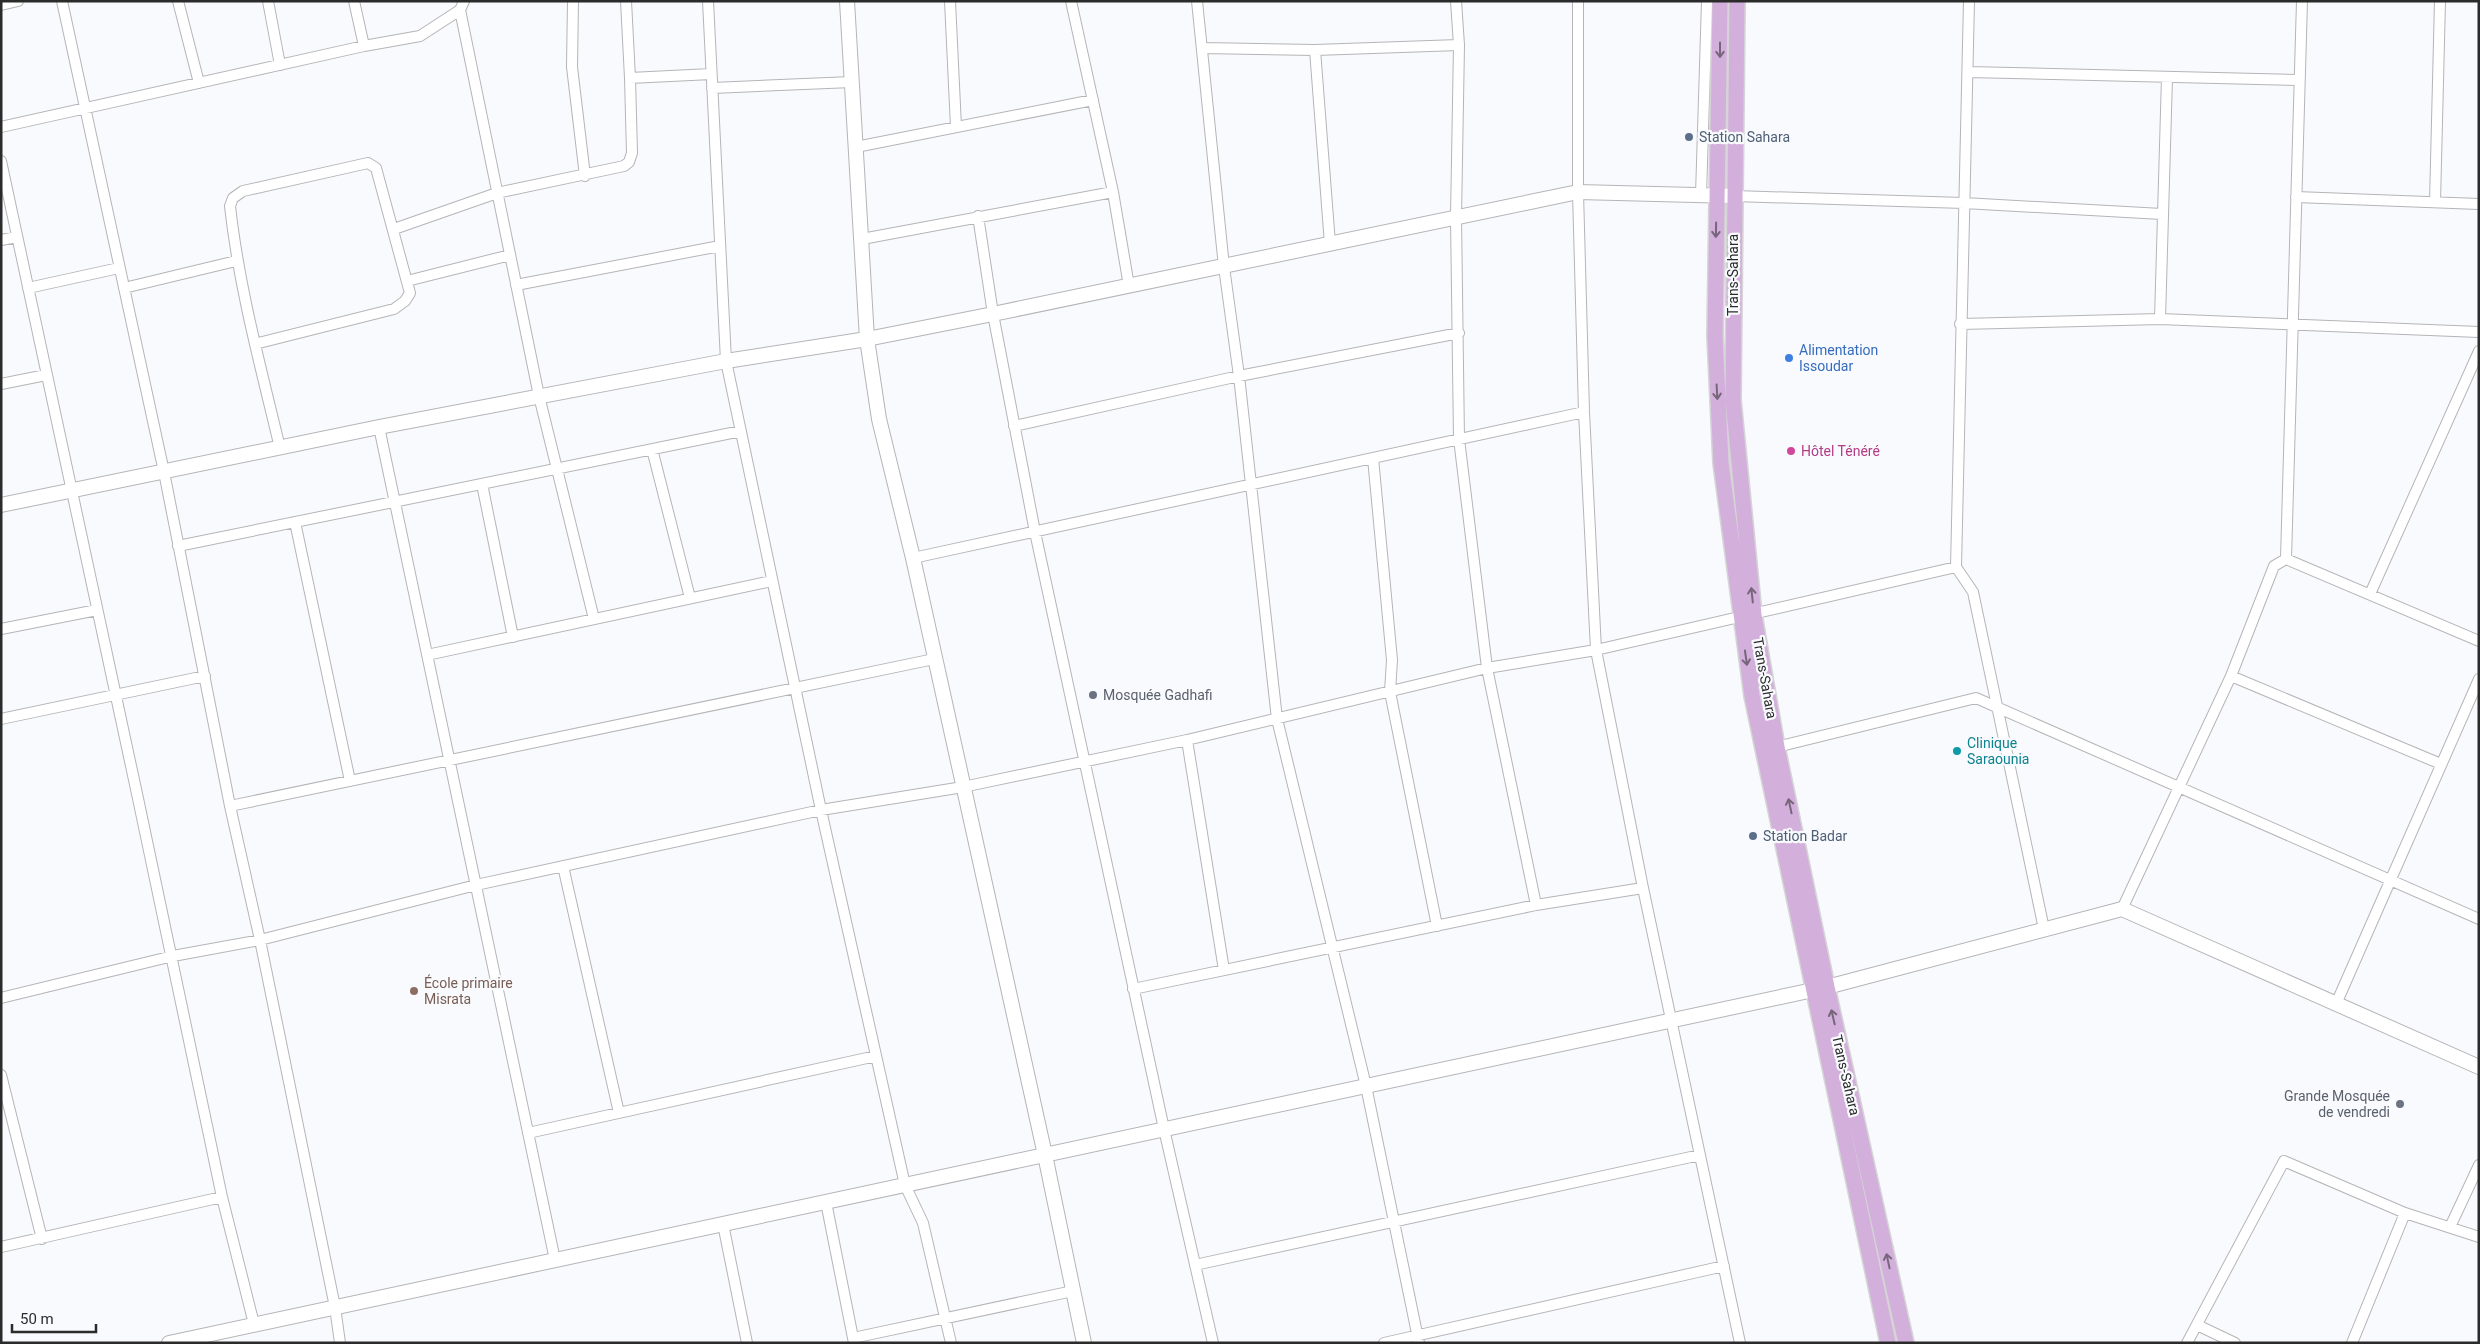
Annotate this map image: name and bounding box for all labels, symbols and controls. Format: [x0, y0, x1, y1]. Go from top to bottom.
one-way arrow [1715, 42, 1725, 58]
place label: Station Sahara [1699, 129, 1790, 145]
marker: Station Sahara [1683, 131, 1695, 143]
one-way arrow [1711, 222, 1721, 238]
street label: Trans-Sahara [1725, 234, 1741, 316]
place label: Alimentation Issoudar [1799, 342, 1878, 374]
marker: Alimentation Issoudar [1783, 352, 1795, 364]
one-way arrow [1713, 384, 1722, 400]
place label: Hôtel Ténéré [1801, 443, 1880, 459]
marker: Hôtel Ténéré [1785, 445, 1797, 457]
one-way arrow [1747, 587, 1757, 603]
street label: Trans-Sahara [1750, 636, 1780, 720]
one-way arrow [1741, 650, 1751, 666]
place label: Mosquée Gadhafi [1103, 687, 1213, 703]
marker: Mosquée Gadhafi [1087, 689, 1099, 701]
place label: Clinique Saraounia [1967, 735, 2029, 767]
marker: Clinique Saraounia [1951, 745, 1963, 757]
one-way arrow [1784, 799, 1794, 815]
place label: Station Badar [1763, 828, 1848, 844]
marker: Station Badar [1747, 830, 1759, 842]
place label: École primaire Misrata [424, 974, 513, 1007]
marker: École primaire Misrata [408, 985, 420, 997]
one-way arrow [1828, 1009, 1837, 1025]
street label: Trans-Sahara [1829, 1033, 1863, 1117]
place label: Grande Mosquée de vendredi [2284, 1088, 2390, 1120]
marker: Grande Mosquée de vendredi [2394, 1098, 2406, 1110]
one-way arrow [1882, 1253, 1892, 1269]
scale bar [12, 1302, 96, 1334]
text: 50 m [20, 1310, 54, 1328]

